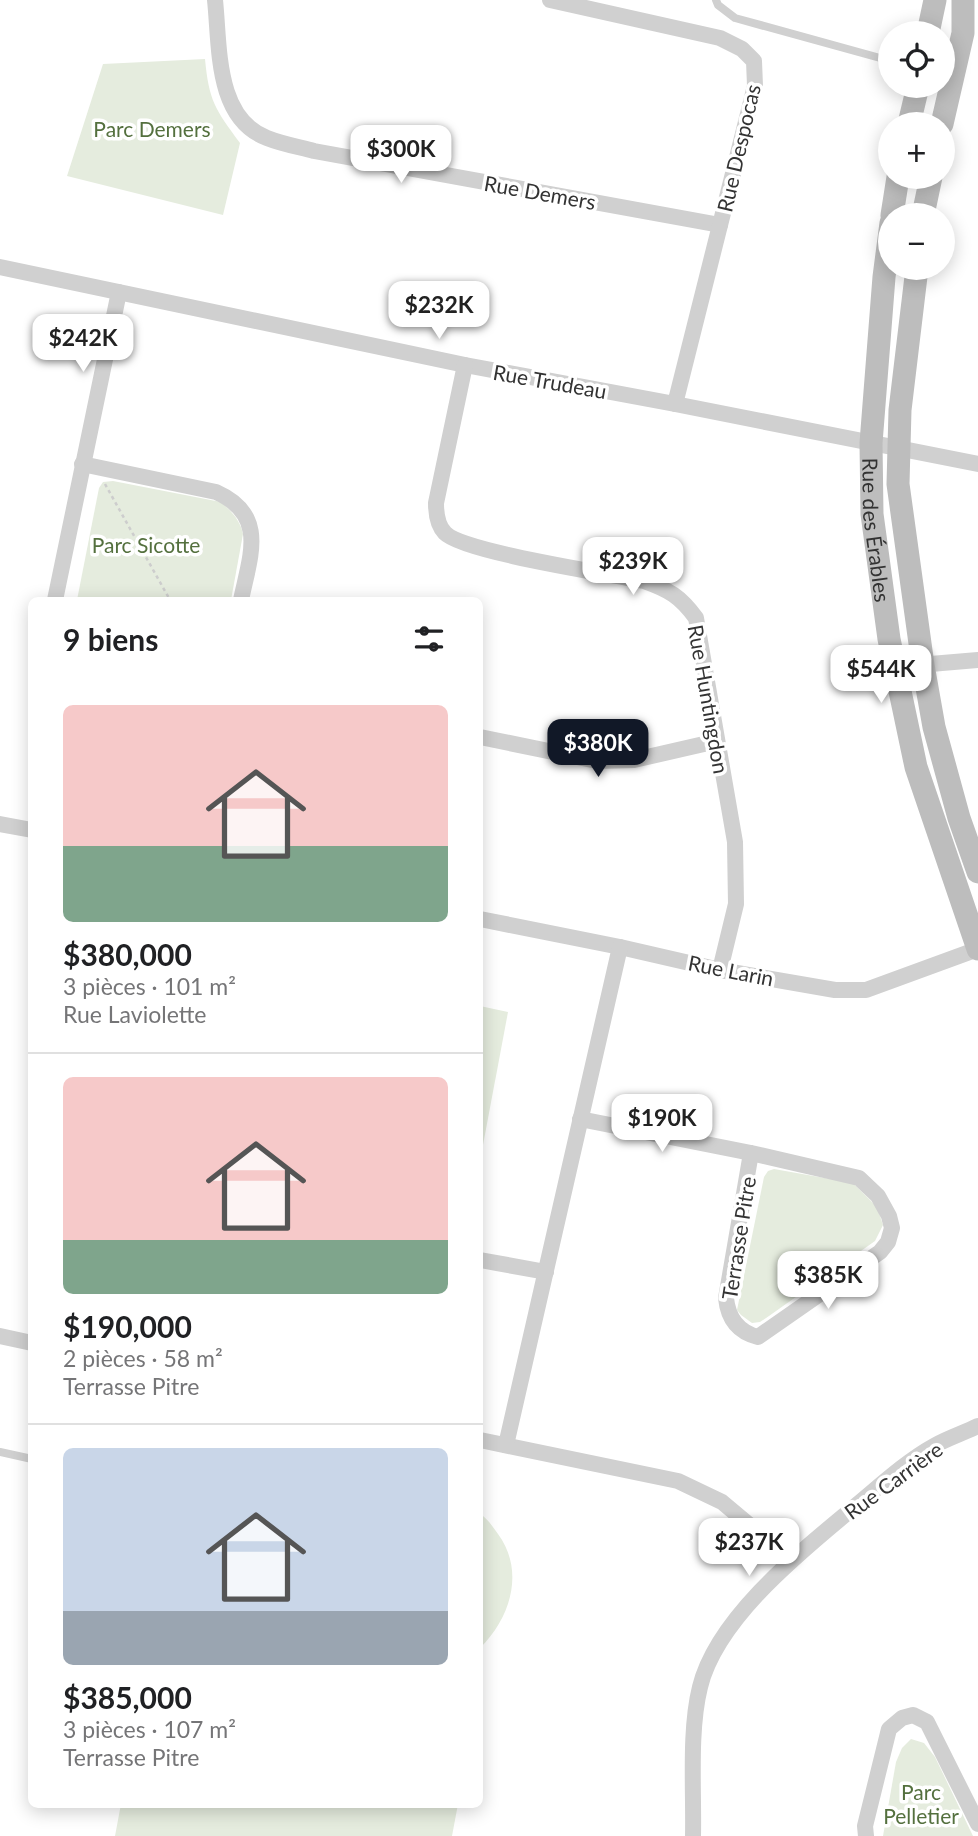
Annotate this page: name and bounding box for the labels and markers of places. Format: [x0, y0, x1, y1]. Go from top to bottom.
pin: $300K [352, 125, 450, 185]
pin: $232K [390, 282, 488, 341]
pin: $242K [34, 314, 132, 374]
pin: $239K [584, 538, 682, 597]
pin: $544K [832, 646, 930, 705]
pin: $380K [549, 720, 647, 779]
pin: $190K [613, 1094, 711, 1154]
pin: $385K [779, 1252, 877, 1311]
pin: $237K [700, 1518, 798, 1578]

